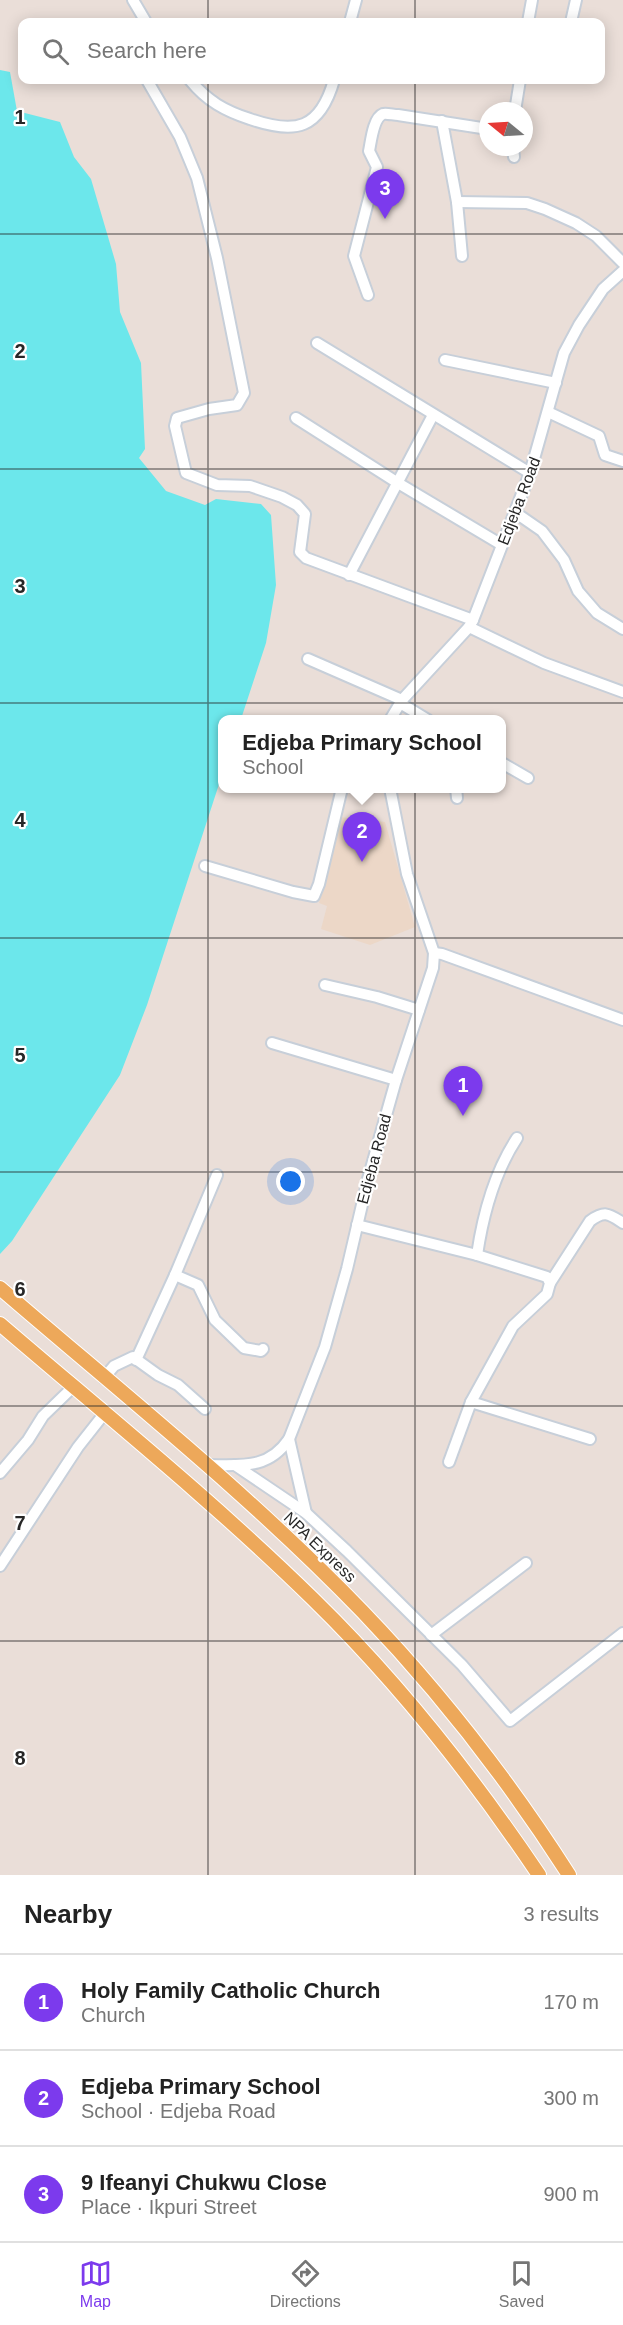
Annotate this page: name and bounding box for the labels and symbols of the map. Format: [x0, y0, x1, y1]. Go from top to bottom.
north arrow [479, 102, 533, 156]
text: 1 [14, 106, 26, 128]
pin: 3 [366, 170, 404, 219]
text: 2 [14, 340, 26, 362]
street label: Edjeba Road [494, 455, 544, 547]
text: 3 [14, 575, 26, 597]
text: 4 [14, 809, 26, 831]
pin: 2 [342, 812, 382, 862]
text: 5 [14, 1044, 26, 1066]
pin: 1 [444, 1066, 482, 1116]
street label: Edjeba Road [354, 1112, 394, 1206]
your location [276, 1167, 305, 1196]
text: 6 [14, 1278, 26, 1300]
street label: NPA Express [281, 1509, 359, 1585]
text: 7 [14, 1512, 26, 1534]
text: 8 [14, 1747, 26, 1769]

